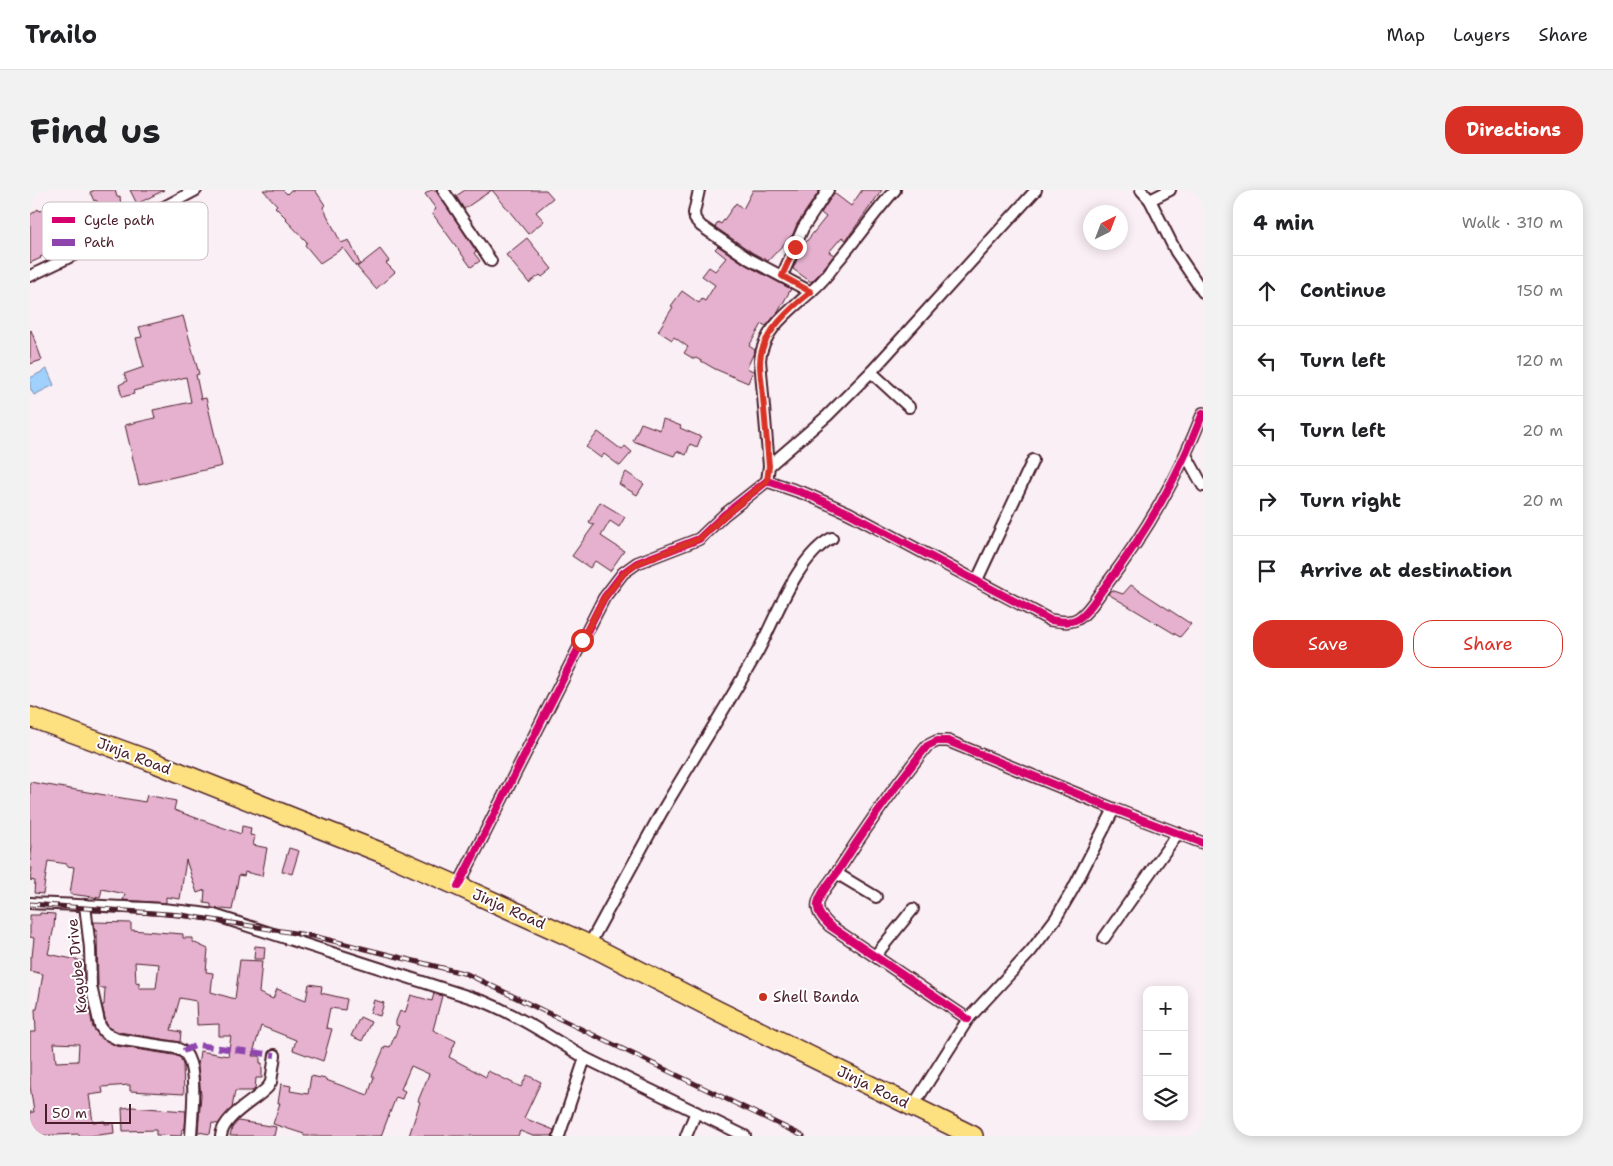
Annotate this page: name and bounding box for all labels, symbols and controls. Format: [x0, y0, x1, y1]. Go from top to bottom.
text: Trailo [25, 19, 97, 51]
text: Map [1387, 23, 1425, 47]
text: Layers [1453, 23, 1510, 47]
text: Share [1538, 23, 1588, 47]
button: Directions [1445, 106, 1583, 154]
text: Find us [30, 107, 161, 154]
legend [42, 202, 208, 260]
north arrow [1083, 205, 1128, 250]
text: 4 min [1253, 209, 1314, 237]
text: Cycle path [84, 211, 155, 229]
text: Walk · 310 m [1462, 212, 1563, 233]
text: Path [84, 233, 115, 251]
route end [784, 236, 807, 259]
icon: ahead [1253, 277, 1281, 305]
text: Continue [1300, 278, 1386, 303]
text: 150 m [1516, 280, 1563, 301]
icon: left [1253, 347, 1281, 375]
text: Turn left [1300, 348, 1386, 373]
text: 120 m [1516, 350, 1563, 371]
icon: left [1253, 417, 1281, 445]
text: Turn left [1300, 418, 1386, 443]
text: 20 m [1522, 420, 1563, 441]
icon: right [1253, 487, 1281, 515]
text: Turn right [1300, 488, 1401, 513]
text: 20 m [1522, 490, 1563, 511]
icon: arrive [1253, 557, 1281, 585]
text: Arrive at destination [1300, 558, 1512, 583]
button: Save [1253, 620, 1403, 668]
button: Share [1413, 620, 1563, 668]
route start [571, 629, 594, 652]
street label: Jinja Road [94, 733, 174, 780]
street label: Jinja Road [469, 884, 549, 934]
street label: Kagube Drive [62, 918, 92, 1014]
map controls [1143, 986, 1188, 1121]
button: + [1143, 986, 1188, 1031]
place label: Shell Banda [773, 987, 860, 1007]
marker: Shell Banda [757, 991, 769, 1003]
button: − [1143, 1031, 1188, 1076]
street label: Jinja Road [834, 1061, 913, 1113]
button: layers [1143, 1076, 1188, 1121]
scale bar [45, 1101, 131, 1124]
text: 50 m [52, 1104, 87, 1122]

